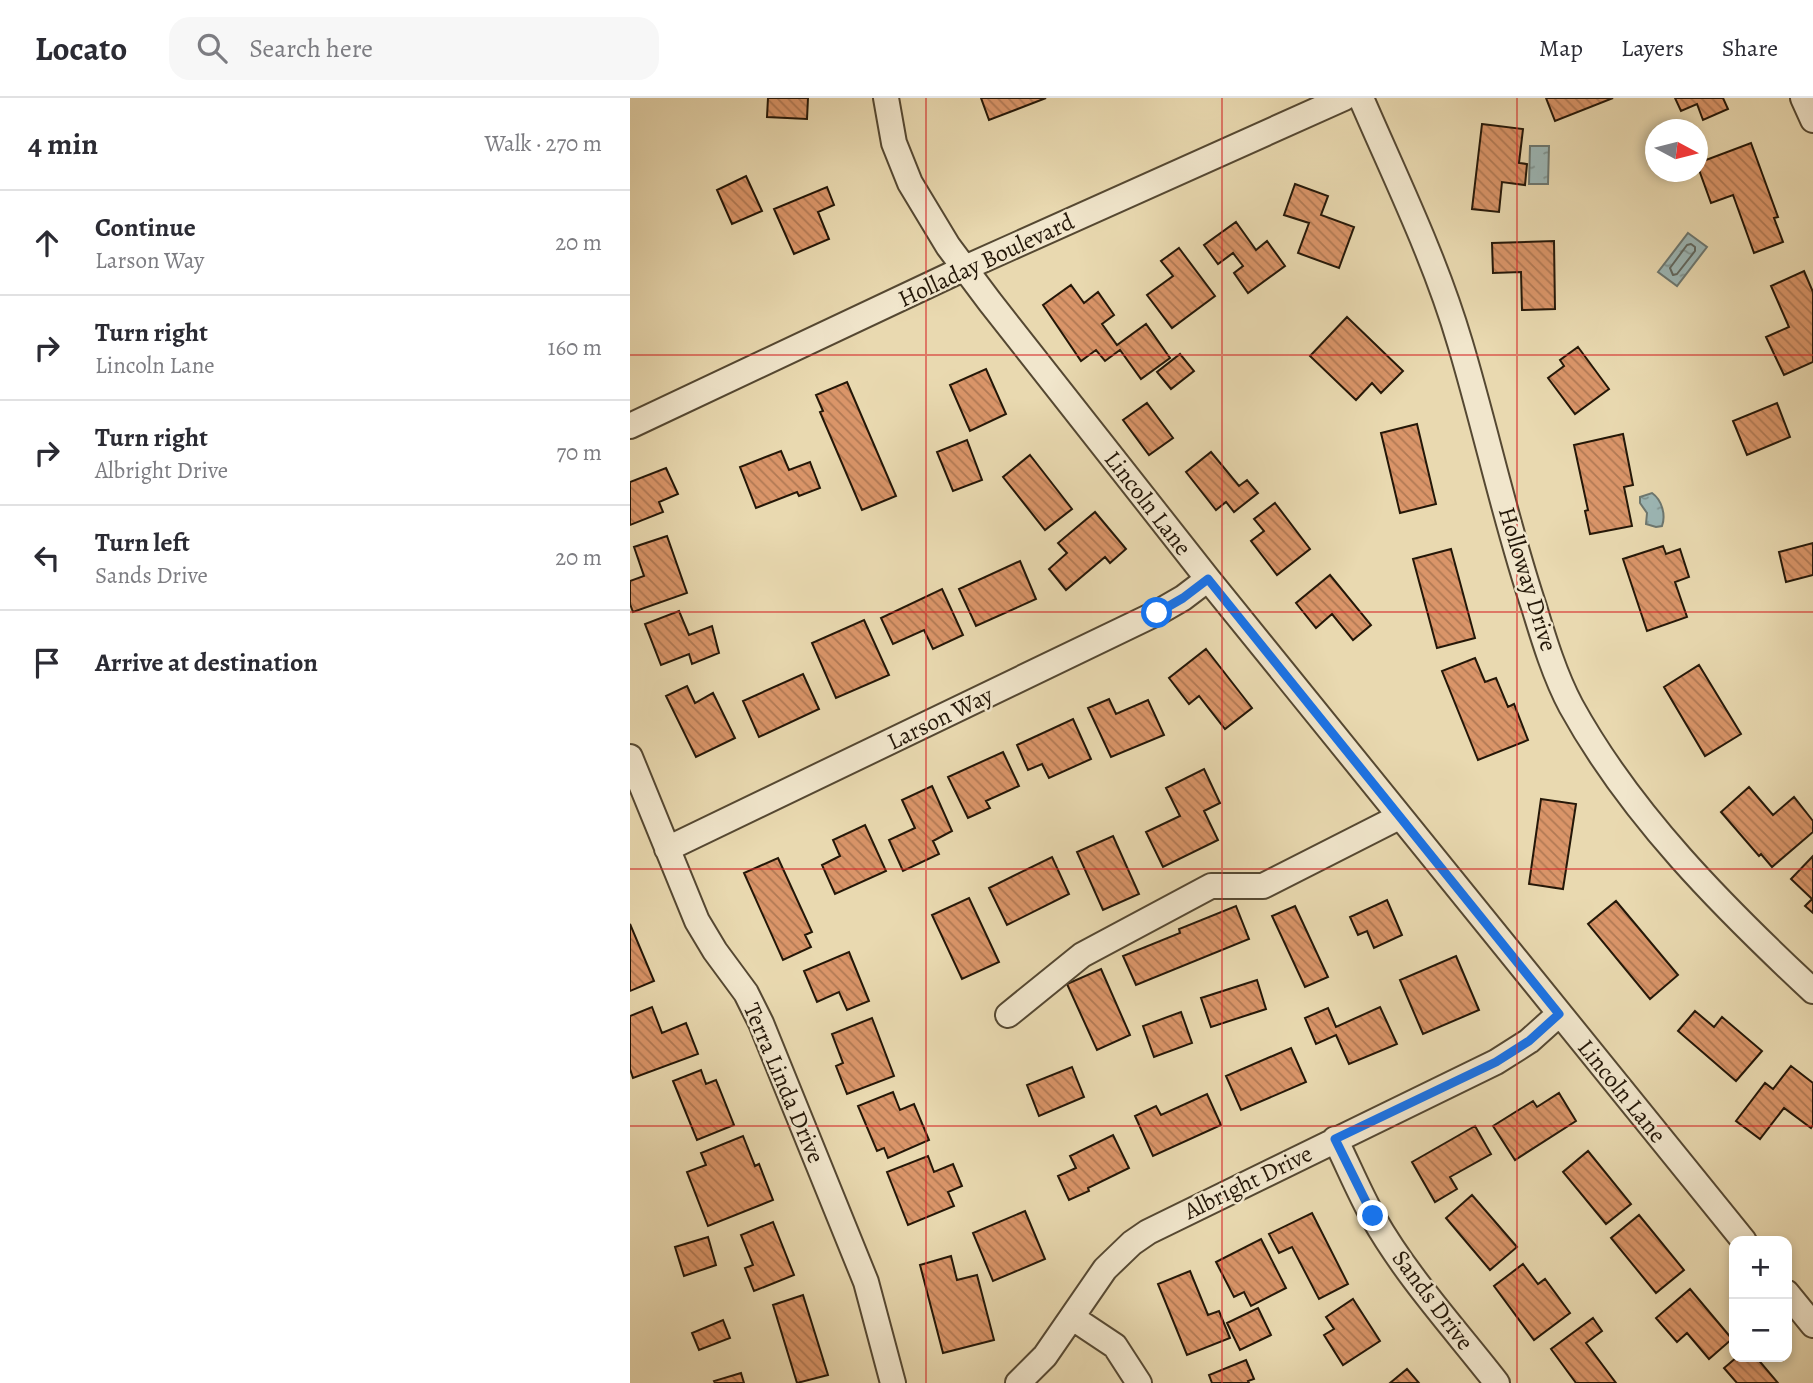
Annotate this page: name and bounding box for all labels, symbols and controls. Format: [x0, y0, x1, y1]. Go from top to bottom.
search box [169, 17, 659, 80]
text: Locato [35, 26, 127, 71]
icon: search [193, 29, 231, 67]
text: Search here [249, 31, 373, 66]
text: Map [1539, 32, 1583, 64]
text: Layers [1621, 32, 1684, 64]
text: Share [1722, 32, 1778, 64]
north arrow [1645, 119, 1708, 182]
text: 4 min [28, 124, 98, 164]
text: Walk · 270 m [484, 128, 602, 159]
street label: Holladay Boulevard [893, 205, 1079, 315]
text: Continue [95, 210, 196, 245]
icon: ahead [28, 224, 66, 262]
text: 20 m [555, 227, 602, 258]
text: Larson Way [95, 245, 204, 276]
text: Turn right [95, 315, 208, 350]
icon: right [28, 329, 66, 367]
text: 160 m [548, 332, 602, 363]
text: Lincoln Lane [95, 350, 215, 381]
text: Turn right [95, 420, 208, 455]
icon: right [28, 434, 66, 472]
text: 70 m [556, 437, 602, 468]
street label: Lincoln Lane [1097, 444, 1199, 562]
text: Albright Drive [95, 455, 228, 486]
street label: Holloway Drive [1491, 503, 1565, 655]
text: Turn left [95, 525, 190, 560]
icon: left [28, 539, 66, 577]
text: 20 m [555, 542, 602, 573]
text: Sands Drive [95, 560, 208, 591]
route start [1141, 597, 1172, 628]
icon: arrive [28, 644, 66, 682]
text: Arrive at destination [95, 645, 318, 680]
street label: Larson Way [882, 679, 998, 757]
street label: Terra Linda Drive [736, 998, 832, 1168]
street label: Lincoln Lane [1570, 1032, 1674, 1150]
street label: Albright Drive [1178, 1137, 1317, 1227]
route end [1357, 1200, 1388, 1231]
map controls [1729, 1236, 1792, 1362]
button: + [1729, 1236, 1792, 1299]
street label: Sands Drive [1385, 1243, 1481, 1357]
button: − [1729, 1299, 1792, 1362]

